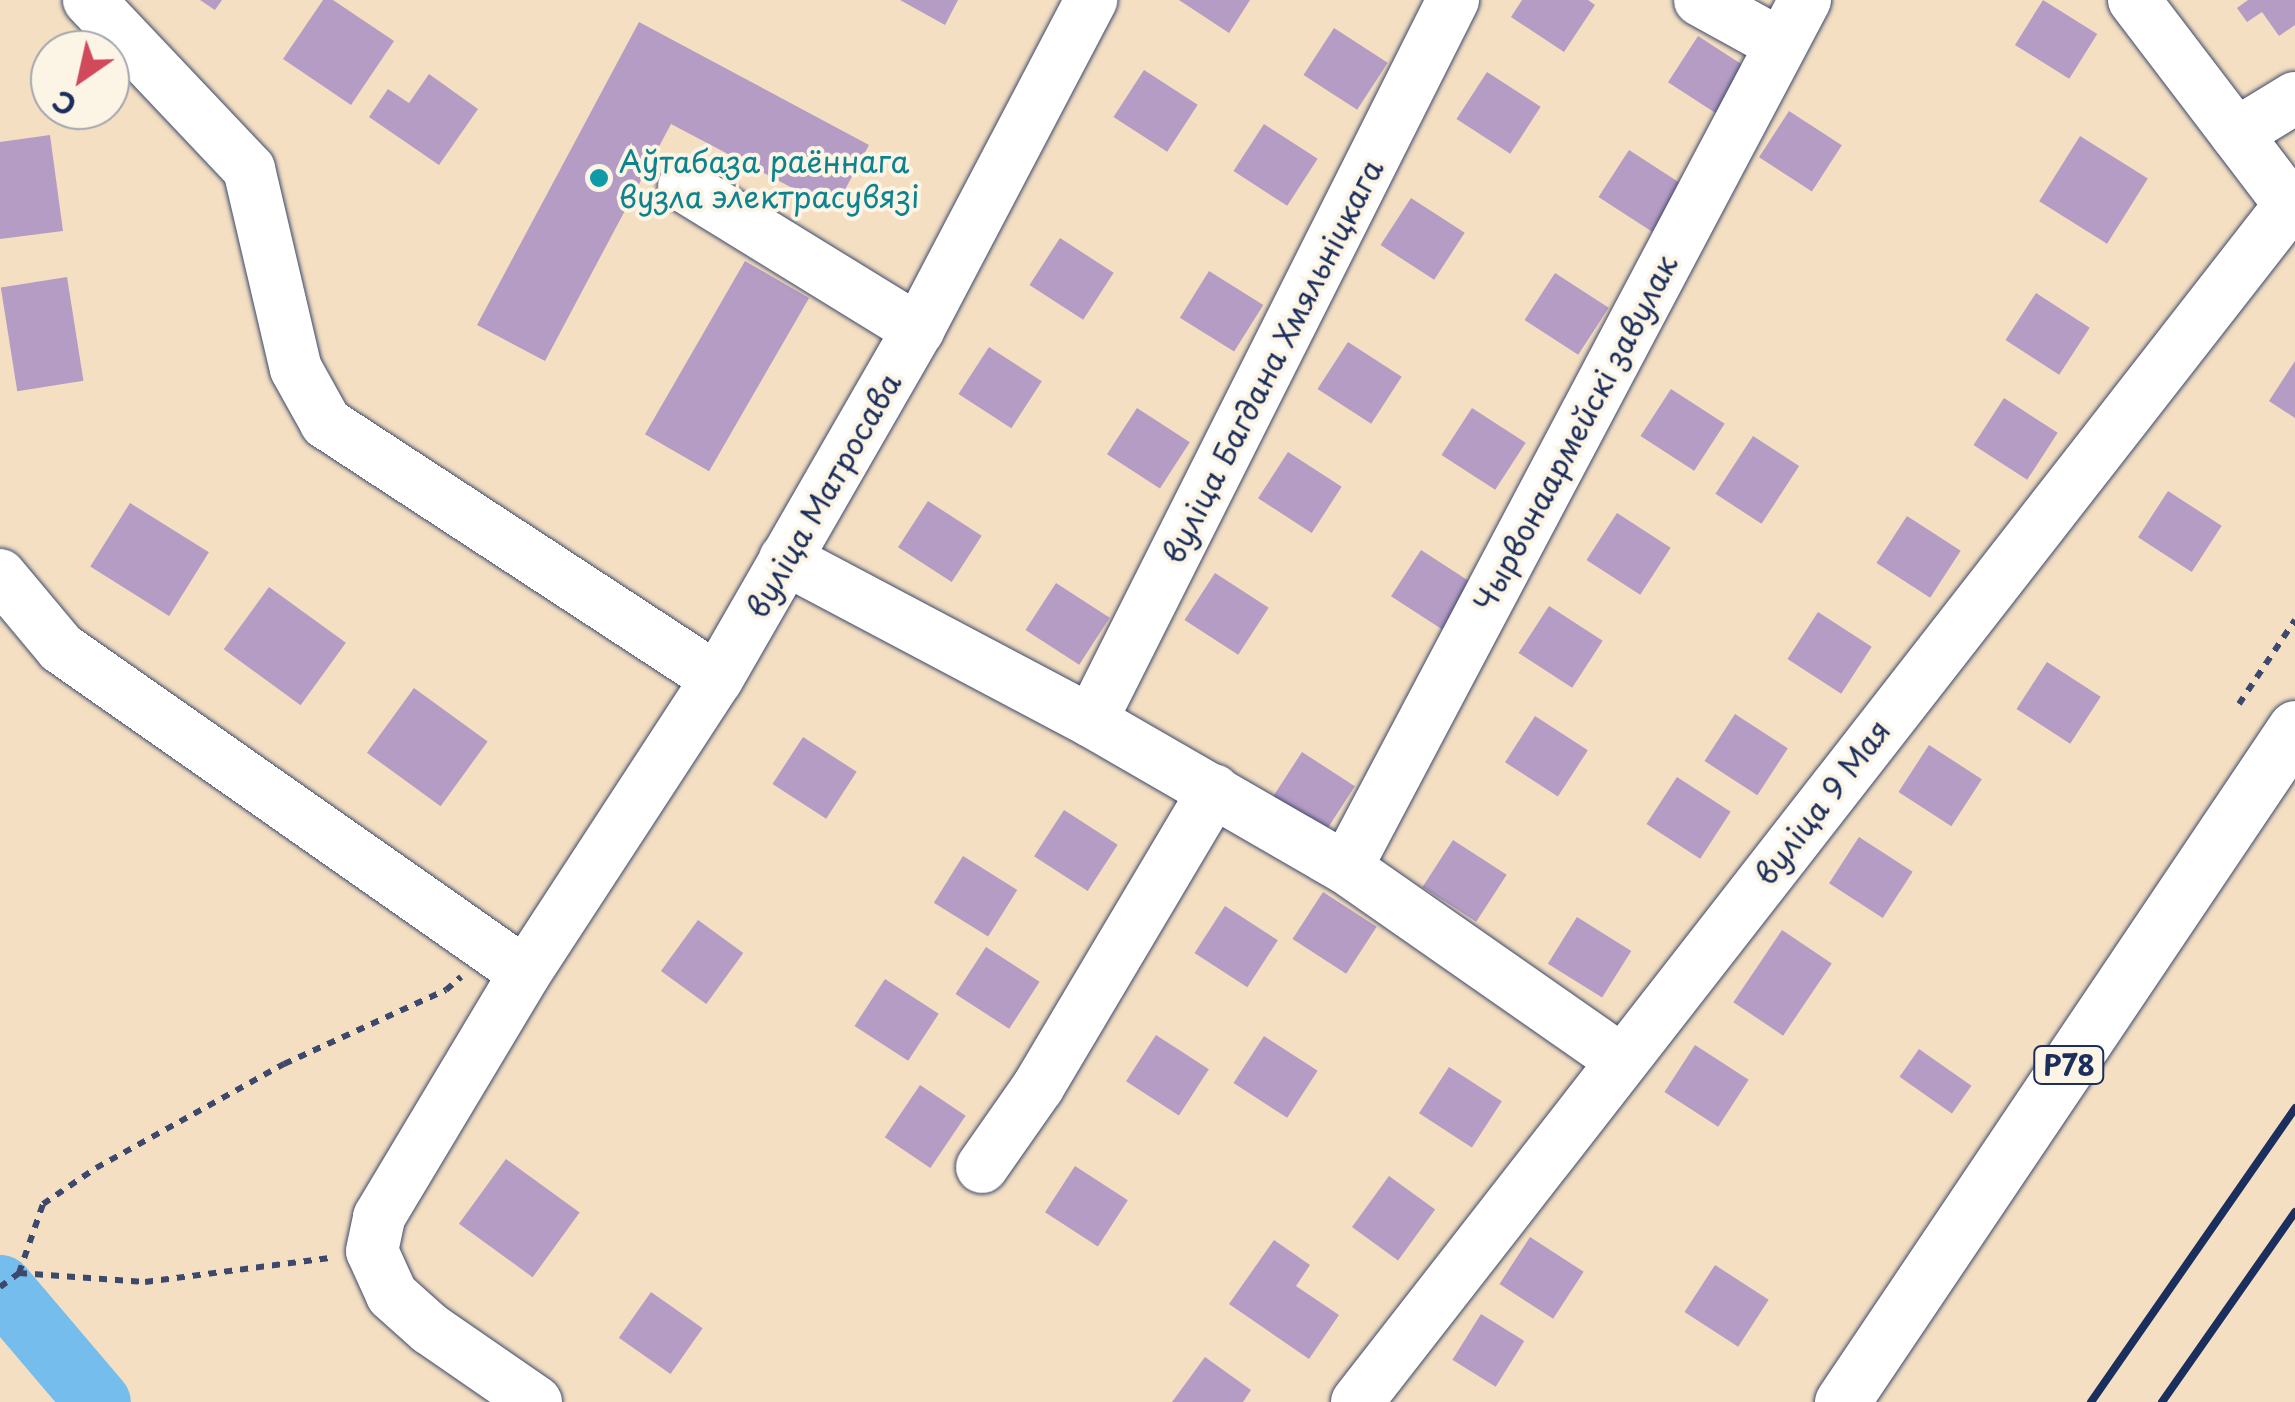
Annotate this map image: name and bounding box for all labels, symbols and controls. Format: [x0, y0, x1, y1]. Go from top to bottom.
north arrow [30, 30, 130, 130]
text: С [43, 80, 85, 127]
place label: Аўтабаза раённага вузла электрасувязі [619, 143, 921, 214]
street label: вуліца Багдана Хмяльніцкага [1154, 154, 1390, 568]
marker: Аўтабаза раённага вузла электрасувязі [588, 167, 610, 189]
street label: Чырвонаармейскі завулак [1465, 248, 1685, 618]
street label: вуліца Матросава [738, 366, 908, 624]
street label: вуліца 9 Мая [1747, 713, 1897, 891]
road number: Р78 [2032, 1042, 2106, 1088]

